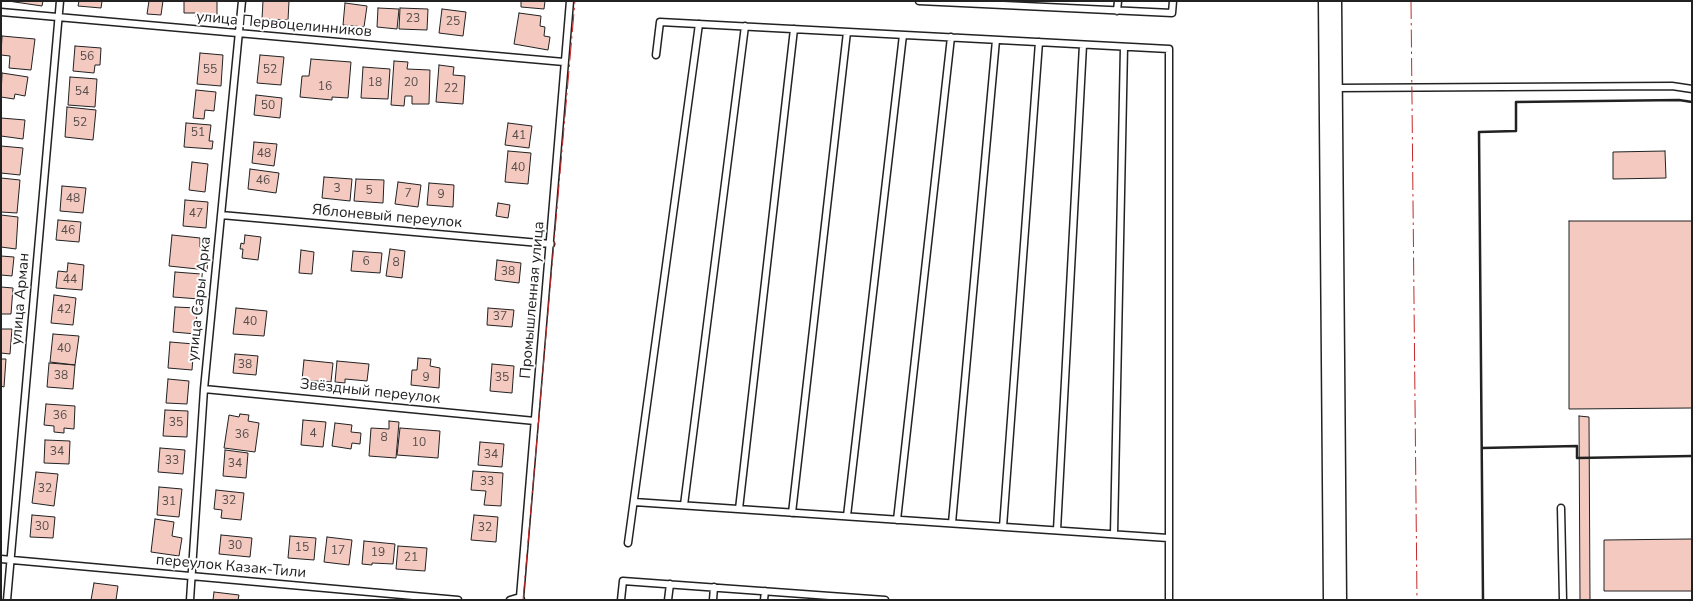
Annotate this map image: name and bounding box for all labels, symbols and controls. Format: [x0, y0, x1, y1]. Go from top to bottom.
street label: улица Первоцелинников [195, 8, 373, 42]
house number: 23 [406, 12, 420, 26]
house number: 25 [446, 15, 460, 29]
house number: 56 [80, 50, 94, 64]
house number: 55 [203, 63, 217, 77]
house number: 52 [263, 63, 277, 77]
house number: 18 [368, 76, 382, 90]
house number: 20 [404, 76, 418, 90]
house number: 16 [318, 80, 332, 94]
house number: 22 [444, 82, 458, 96]
house number: 54 [75, 85, 89, 99]
house number: 50 [261, 99, 275, 113]
house number: 52 [73, 116, 87, 130]
house number: 51 [191, 126, 205, 140]
house number: 41 [512, 129, 526, 143]
house number: 48 [257, 147, 271, 161]
house number: 40 [511, 161, 525, 175]
house number: 46 [256, 174, 270, 188]
house number: 3 [333, 182, 341, 196]
house number: 5 [365, 184, 373, 198]
house number: 7 [404, 187, 412, 201]
house number: 9 [437, 188, 445, 202]
house number: 48 [66, 192, 80, 206]
street label: Яблоневый переулок [311, 201, 463, 233]
house number: 47 [189, 207, 203, 221]
street label: Промышленная улица [517, 221, 549, 379]
house number: 46 [61, 224, 75, 238]
street label: улица Сары-Арка [184, 236, 216, 362]
street label: улица Арман [8, 252, 34, 346]
house number: 6 [362, 255, 370, 269]
house number: 8 [392, 256, 400, 270]
house number: 38 [501, 265, 515, 279]
house number: 44 [63, 273, 77, 287]
house number: 42 [57, 303, 71, 317]
house number: 37 [493, 310, 507, 324]
house number: 40 [243, 315, 257, 329]
house number: 40 [57, 342, 71, 356]
house number: 38 [238, 358, 252, 372]
house number: 38 [54, 369, 68, 383]
house number: 9 [422, 371, 430, 385]
house number: 35 [495, 371, 509, 385]
street label: Звёздный переулок [299, 376, 441, 408]
house number: 36 [53, 409, 67, 423]
house number: 35 [169, 416, 183, 430]
house number: 4 [309, 427, 317, 441]
house number: 36 [235, 428, 249, 442]
house number: 8 [380, 431, 388, 445]
house number: 10 [412, 436, 426, 450]
house number: 34 [50, 445, 64, 459]
house number: 34 [484, 448, 498, 462]
house number: 33 [165, 454, 179, 468]
house number: 34 [228, 457, 242, 471]
house number: 33 [480, 475, 494, 489]
house number: 32 [38, 482, 52, 496]
house number: 32 [222, 494, 236, 508]
house number: 31 [162, 495, 176, 509]
house number: 30 [35, 520, 49, 534]
house number: 32 [478, 521, 492, 535]
house number: 30 [228, 539, 242, 553]
house number: 15 [295, 541, 309, 555]
house number: 17 [331, 544, 345, 558]
house number: 19 [371, 546, 385, 560]
street label: переулок Казак-Тили [155, 551, 307, 583]
house number: 21 [404, 551, 418, 565]

